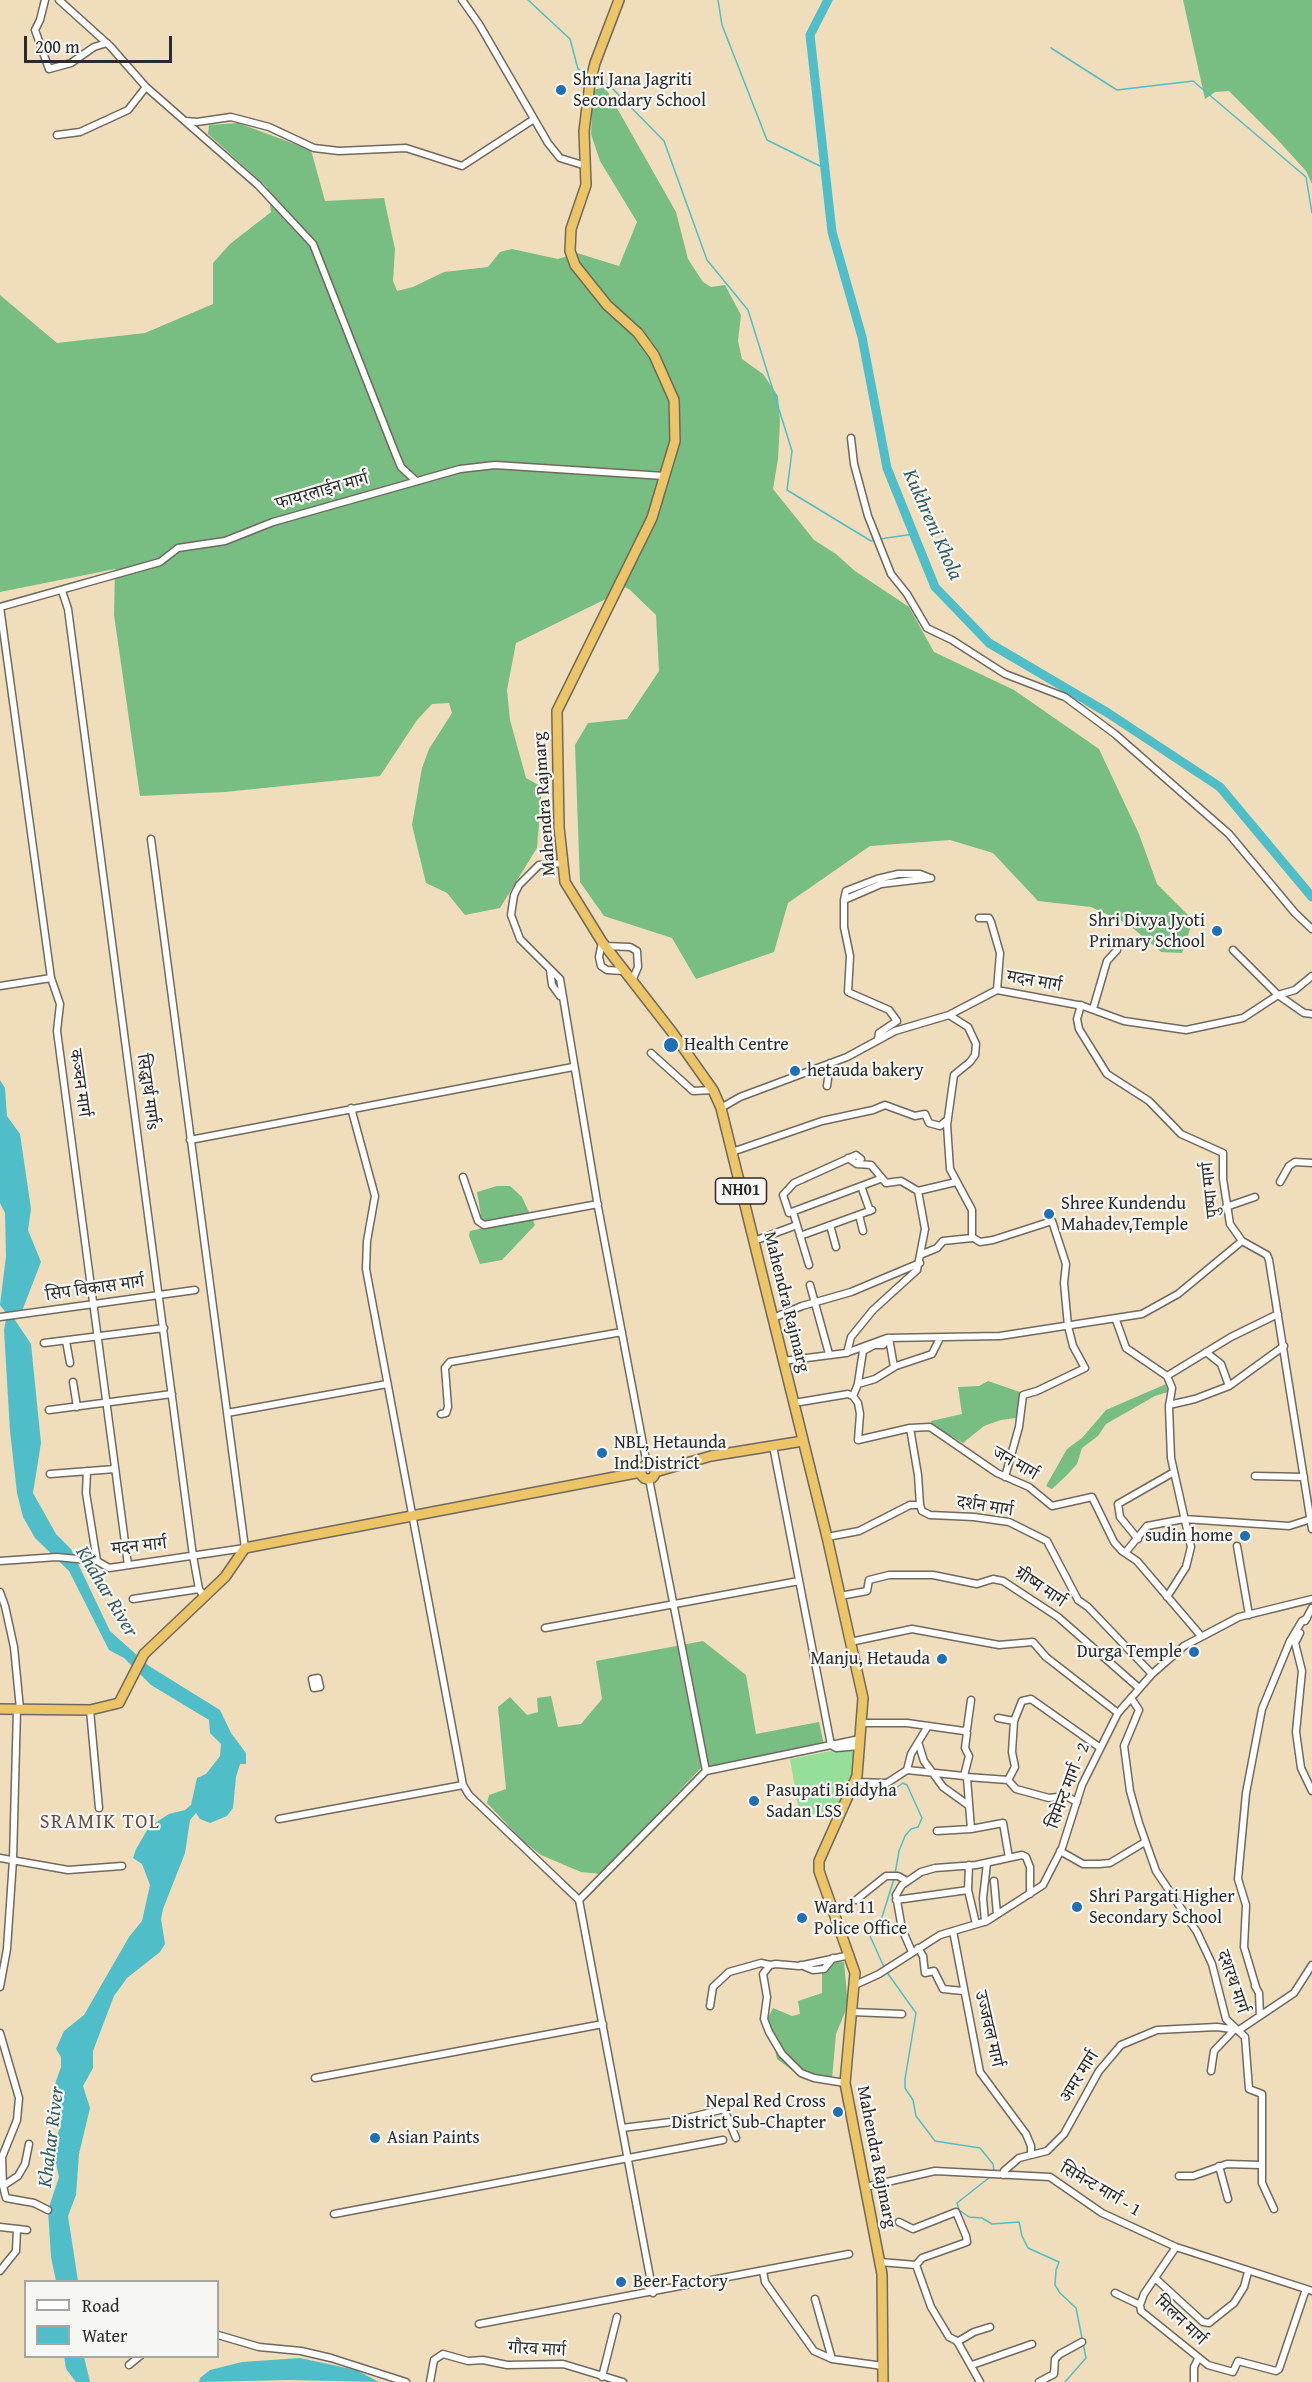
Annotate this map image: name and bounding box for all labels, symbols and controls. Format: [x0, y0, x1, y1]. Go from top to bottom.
scale bar [27, 24, 176, 62]
text: 200 m [35, 33, 80, 60]
place label: Shri Jana Jagriti Secondary School [573, 69, 706, 112]
marker: Shri Jana Jagriti Secondary School [554, 83, 568, 97]
water label: Kukhreni Khola [897, 466, 967, 584]
street label: फायरलाईन मार्ग [273, 468, 371, 516]
street label: Mahendra Rajmarg [529, 731, 561, 877]
place label: Shri Divya Jyoti Primary School [1089, 910, 1205, 952]
marker: Shri Divya Jyoti Primary School [1210, 924, 1224, 938]
street label: मदन मार्ग [1005, 967, 1063, 997]
place label: Health Centre [684, 1034, 789, 1056]
marker: Health Centre [662, 1036, 680, 1054]
street label: कञ्चन मार्ग [64, 1048, 94, 1118]
street label: सिद्धार्थ मार्गs [131, 1053, 163, 1131]
place label: hetauda bakery [807, 1060, 924, 1082]
marker: hetauda bakery [788, 1064, 802, 1078]
street label: पुष्पा मार्ग [1197, 1161, 1225, 1219]
road number: NH01 [716, 1178, 766, 1204]
place label: Shree Kundendu Mahadev,Temple [1061, 1193, 1188, 1236]
marker: Shree Kundendu Mahadev,Temple [1042, 1207, 1056, 1221]
street label: Mahendra Rajmarg [758, 1229, 814, 1375]
street label: सिप विकास मार्ग [44, 1271, 146, 1307]
place label: NBL, Hetaunda Ind.District [614, 1432, 726, 1474]
street label: जन मार्ग [988, 1442, 1042, 1486]
marker: NBL, Hetaunda Ind.District [595, 1446, 609, 1460]
street label: दर्शन मार्ग [955, 1492, 1015, 1522]
place label: sudin home [1145, 1525, 1233, 1547]
marker: sudin home [1238, 1529, 1252, 1543]
street label: मदन मार्ग [110, 1533, 168, 1561]
water label: Khahar River [70, 1542, 142, 1642]
street label: ग्रीष्म मार्ग [1010, 1563, 1070, 1613]
place label: Durga Temple [1077, 1641, 1182, 1663]
marker: Durga Temple [1187, 1645, 1201, 1659]
place label: Manju, Hetauda [811, 1648, 930, 1670]
marker: Manju, Hetauda [935, 1652, 949, 1666]
street label: सिमेन्ट मार्ग - 2 [1043, 1740, 1095, 1832]
place label: Pasupati Biddyha Sadan LSS [766, 1780, 897, 1822]
marker: Pasupati Biddyha Sadan LSS [747, 1794, 761, 1808]
district label: SRAMIK TOL [40, 1811, 160, 1835]
place label: Shri Pargati Higher Secondary School [1089, 1886, 1235, 1928]
place label: Ward 11 Police Office [814, 1897, 907, 1940]
marker: Shri Pargati Higher Secondary School [1070, 1900, 1084, 1914]
marker: Ward 11 Police Office [795, 1911, 809, 1925]
street label: दशरथ मार्ग [1211, 1948, 1253, 2016]
street label: उज्जवल मार्ग [969, 1989, 1007, 2069]
street label: अमर मार्ग [1056, 2047, 1104, 2107]
street label: Mahendra Rajmarg [852, 2084, 900, 2230]
water label: Khahar River [34, 2085, 70, 2189]
place label: Nepal Red Cross District Sub-Chapter [671, 2091, 826, 2134]
marker: Nepal Red Cross District Sub-Chapter [831, 2105, 845, 2119]
place label: Asian Paints [387, 2127, 480, 2149]
marker: Asian Paints [368, 2131, 382, 2145]
street label: सिमेन्ट मार्ग - 1 [1056, 2158, 1144, 2222]
place label: Beer Factory [633, 2271, 728, 2293]
marker: Beer Factory [614, 2275, 628, 2289]
legend [24, 2280, 219, 2358]
text: Road [82, 2292, 120, 2319]
street label: मिलन मार्ग [1149, 2292, 1211, 2350]
text: Water [82, 2322, 127, 2349]
street label: गौरव मार्ग [508, 2338, 566, 2362]

